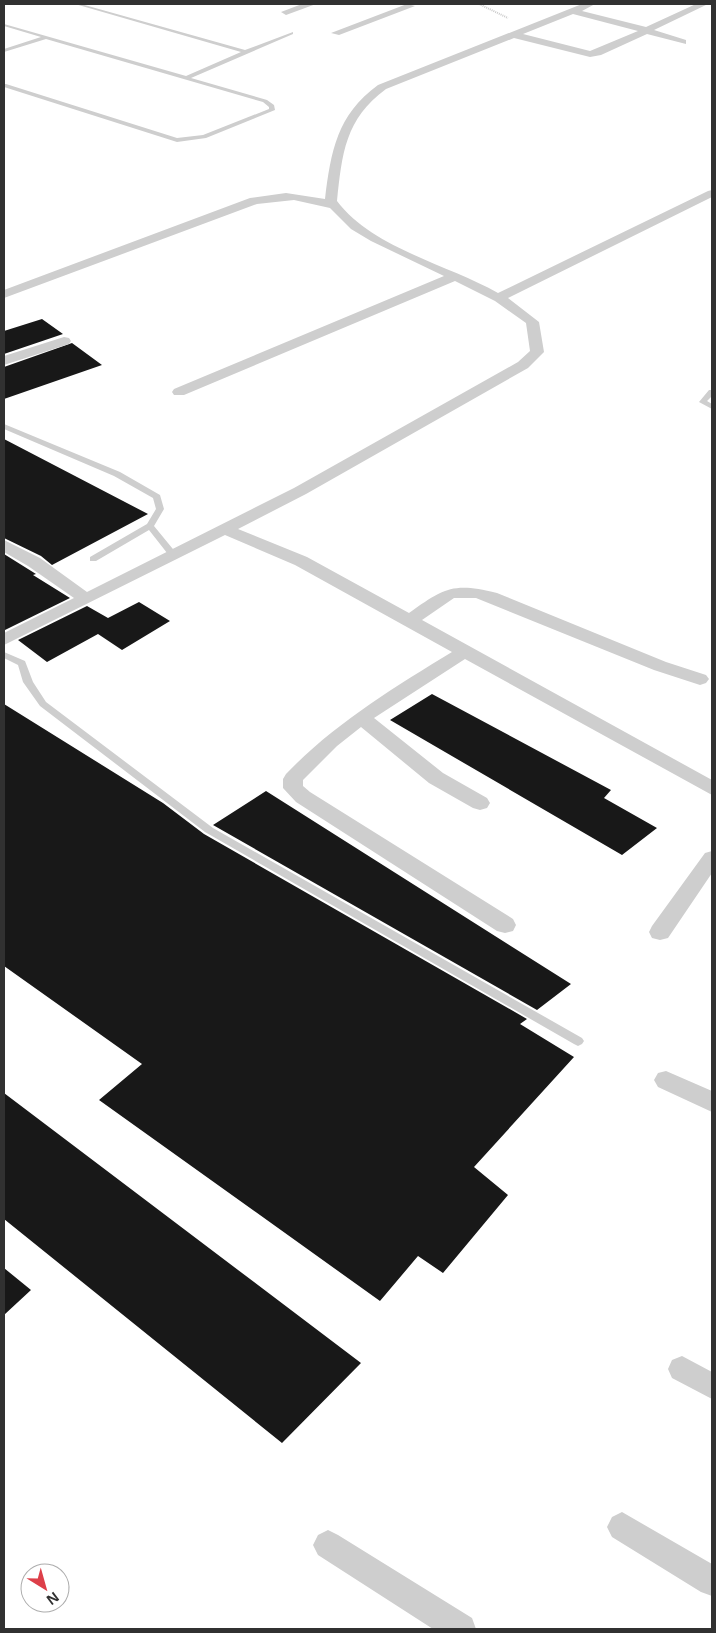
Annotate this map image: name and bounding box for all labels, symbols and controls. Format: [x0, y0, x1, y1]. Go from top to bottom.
north arrow [20, 1563, 70, 1613]
text: N [43, 1588, 63, 1610]

